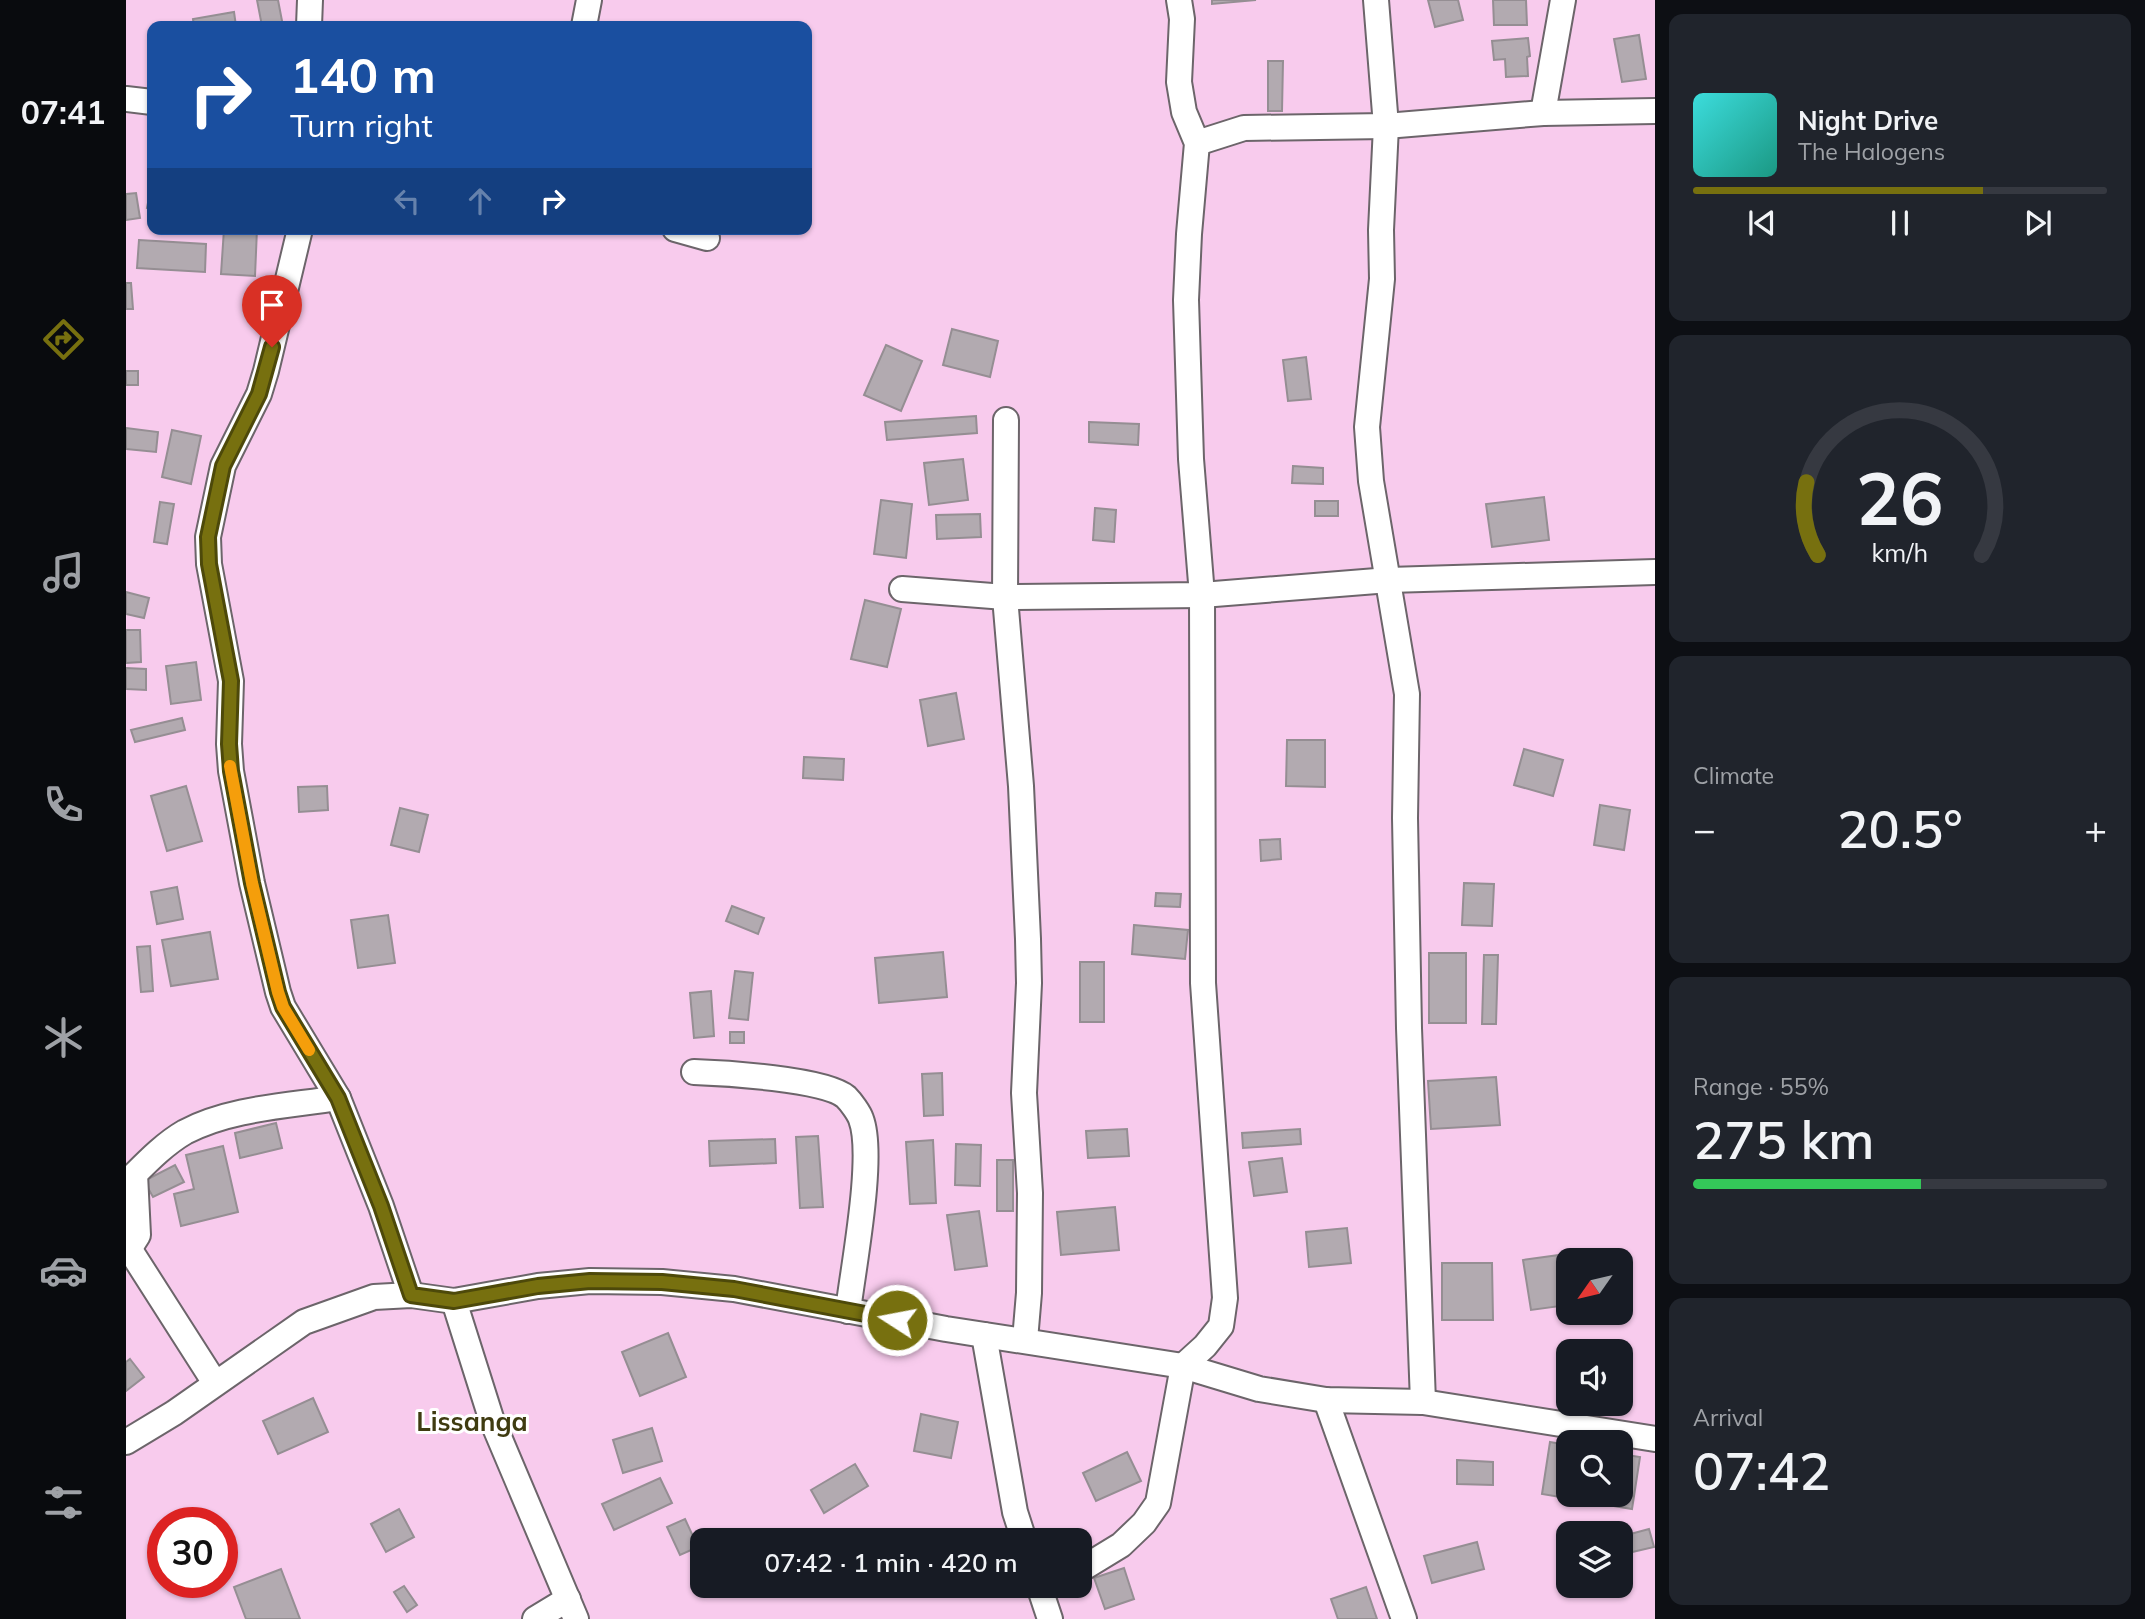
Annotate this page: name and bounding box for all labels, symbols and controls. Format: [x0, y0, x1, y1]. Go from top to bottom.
text: 140 m [290, 44, 436, 105]
icon: right [175, 49, 266, 140]
text: 07:41 [21, 92, 105, 132]
text: Night Drive [1798, 104, 1938, 137]
text: Turn right [290, 105, 433, 145]
text: The Halogens [1798, 137, 1945, 166]
icon: left [388, 182, 426, 220]
icon: ahead [461, 182, 499, 220]
icon: right [534, 182, 572, 220]
icon: previous [1743, 204, 1781, 242]
icon: pause [1881, 204, 1919, 242]
icon: next [2019, 204, 2057, 242]
pin [242, 275, 302, 347]
icon: arrive [253, 286, 291, 324]
icon: directions [39, 315, 88, 364]
text: 26 [1856, 452, 1944, 543]
text: km/h [1872, 536, 1928, 567]
icon: music [39, 548, 88, 597]
text: Climate [1693, 761, 1774, 790]
icon: phone [39, 780, 88, 829]
text: 20.5° [1837, 796, 1963, 861]
text: − [1693, 805, 1716, 853]
text: + [2084, 805, 2107, 853]
icon: climate [39, 1013, 88, 1062]
text: Range · 55% [1693, 1072, 1829, 1101]
text: 275 km [1693, 1107, 1874, 1172]
icon: car [39, 1246, 88, 1295]
north arrow [1556, 1248, 1633, 1325]
map controls [1556, 1248, 1633, 1598]
position arrow [860, 1283, 934, 1357]
button: sound [1556, 1339, 1633, 1416]
text: Arrival [1693, 1403, 1763, 1432]
district label: Lissanga [416, 1405, 528, 1438]
button: search [1556, 1430, 1633, 1507]
text: 07:42 [1693, 1438, 1830, 1503]
icon: filters [39, 1478, 88, 1527]
speed limit sign: 30 [147, 1507, 238, 1598]
button: layers [1556, 1521, 1633, 1598]
text: 07:42 · 1 min · 420 m [764, 1546, 1018, 1579]

